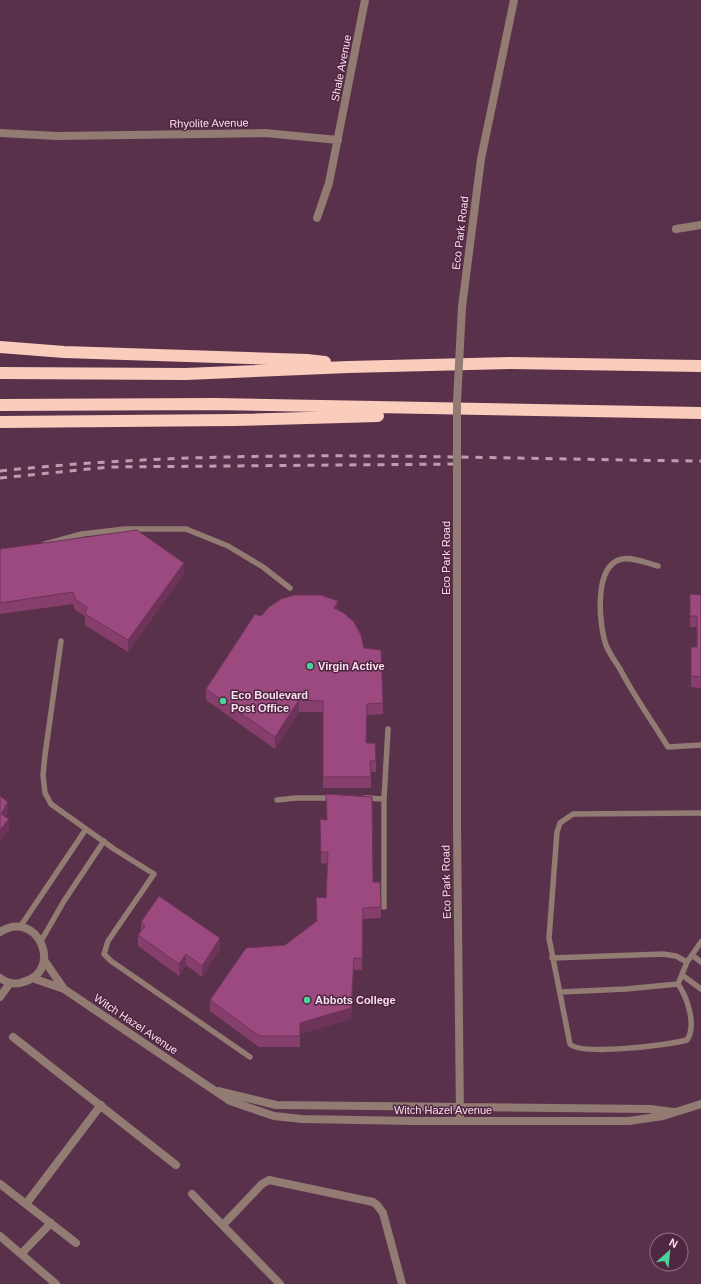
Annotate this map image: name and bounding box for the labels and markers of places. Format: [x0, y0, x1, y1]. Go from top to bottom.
place label: Virgin Active [318, 660, 385, 672]
marker: Virgin Active [305, 661, 315, 671]
place label: Eco Boulevard Post Office [231, 689, 308, 714]
marker: Eco Boulevard Post Office [218, 696, 228, 706]
place label: Abbots College [315, 994, 396, 1006]
marker: Abbots College [302, 995, 312, 1005]

